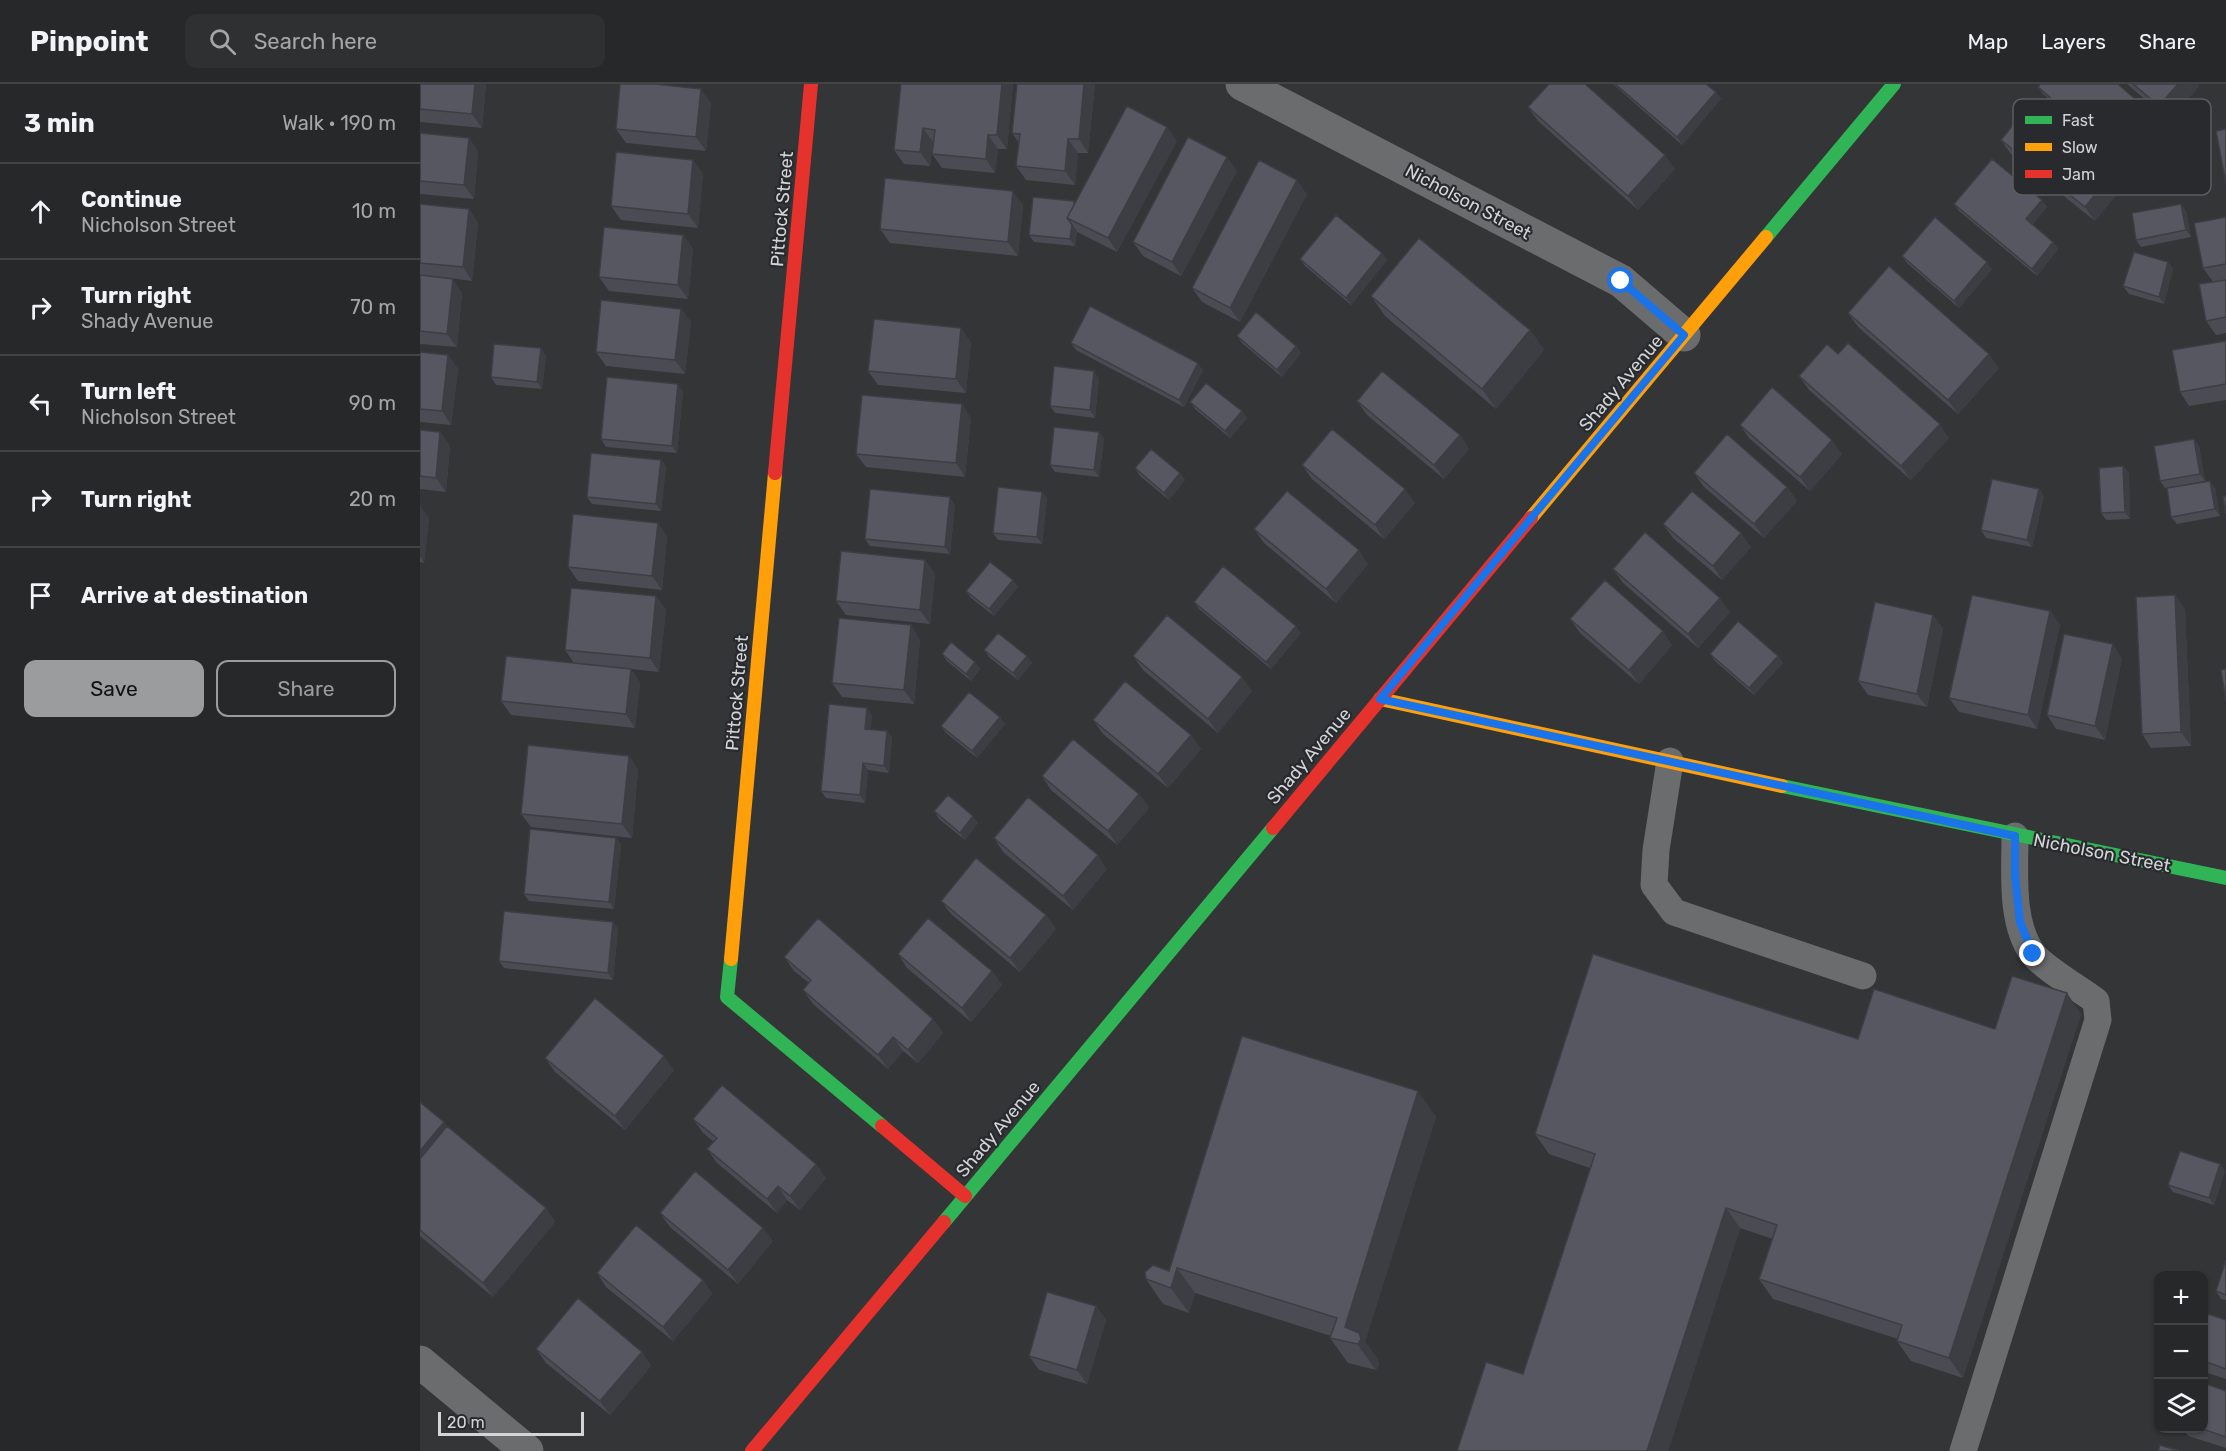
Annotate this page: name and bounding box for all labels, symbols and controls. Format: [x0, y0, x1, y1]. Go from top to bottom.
search box [185, 14, 605, 68]
text: Pinpoint [30, 25, 149, 58]
icon: search [206, 25, 239, 58]
text: Search here [254, 28, 377, 55]
text: Map [1967, 29, 2008, 54]
text: Layers [2041, 29, 2106, 54]
text: Share [2139, 29, 2196, 54]
legend [2013, 99, 2211, 195]
text: 3 min [24, 108, 95, 139]
text: Walk · 190 m [282, 111, 396, 135]
text: Fast [2062, 111, 2094, 130]
text: Slow [2062, 138, 2098, 157]
street label: Pittock Street [766, 150, 798, 268]
street label: Nicholson Street [1401, 160, 1535, 244]
text: Jam [2062, 165, 2095, 184]
text: Continue [81, 186, 182, 213]
icon: ahead [24, 195, 57, 228]
text: 10 m [352, 199, 396, 223]
text: Nicholson Street [81, 213, 236, 237]
route start [1607, 267, 1633, 293]
text: Turn right [81, 282, 191, 309]
icon: right [24, 291, 57, 324]
text: 70 m [350, 295, 396, 319]
text: Shady Avenue [81, 309, 214, 333]
street label: Shady Avenue [1574, 330, 1668, 436]
text: Turn left [81, 378, 176, 405]
icon: left [24, 387, 57, 420]
text: 90 m [349, 391, 396, 415]
text: Nicholson Street [81, 405, 236, 429]
icon: right [24, 483, 57, 516]
text: Turn right [81, 486, 191, 513]
text: 20 m [349, 487, 396, 511]
icon: arrive [24, 579, 57, 612]
text: Arrive at destination [81, 582, 308, 609]
street label: Pittock Street [721, 634, 753, 752]
button: Save [24, 660, 204, 717]
button: Share [216, 660, 396, 717]
street label: Shady Avenue [1262, 703, 1356, 809]
street label: Nicholson Street [2032, 829, 2172, 877]
route end [2019, 940, 2045, 966]
street label: Shady Avenue [951, 1076, 1045, 1182]
map controls [2154, 1271, 2208, 1433]
button: + [2154, 1271, 2208, 1325]
button: − [2154, 1325, 2208, 1379]
button: layers [2154, 1379, 2208, 1433]
scale bar [438, 1409, 584, 1436]
text: 20 m [447, 1413, 485, 1432]

